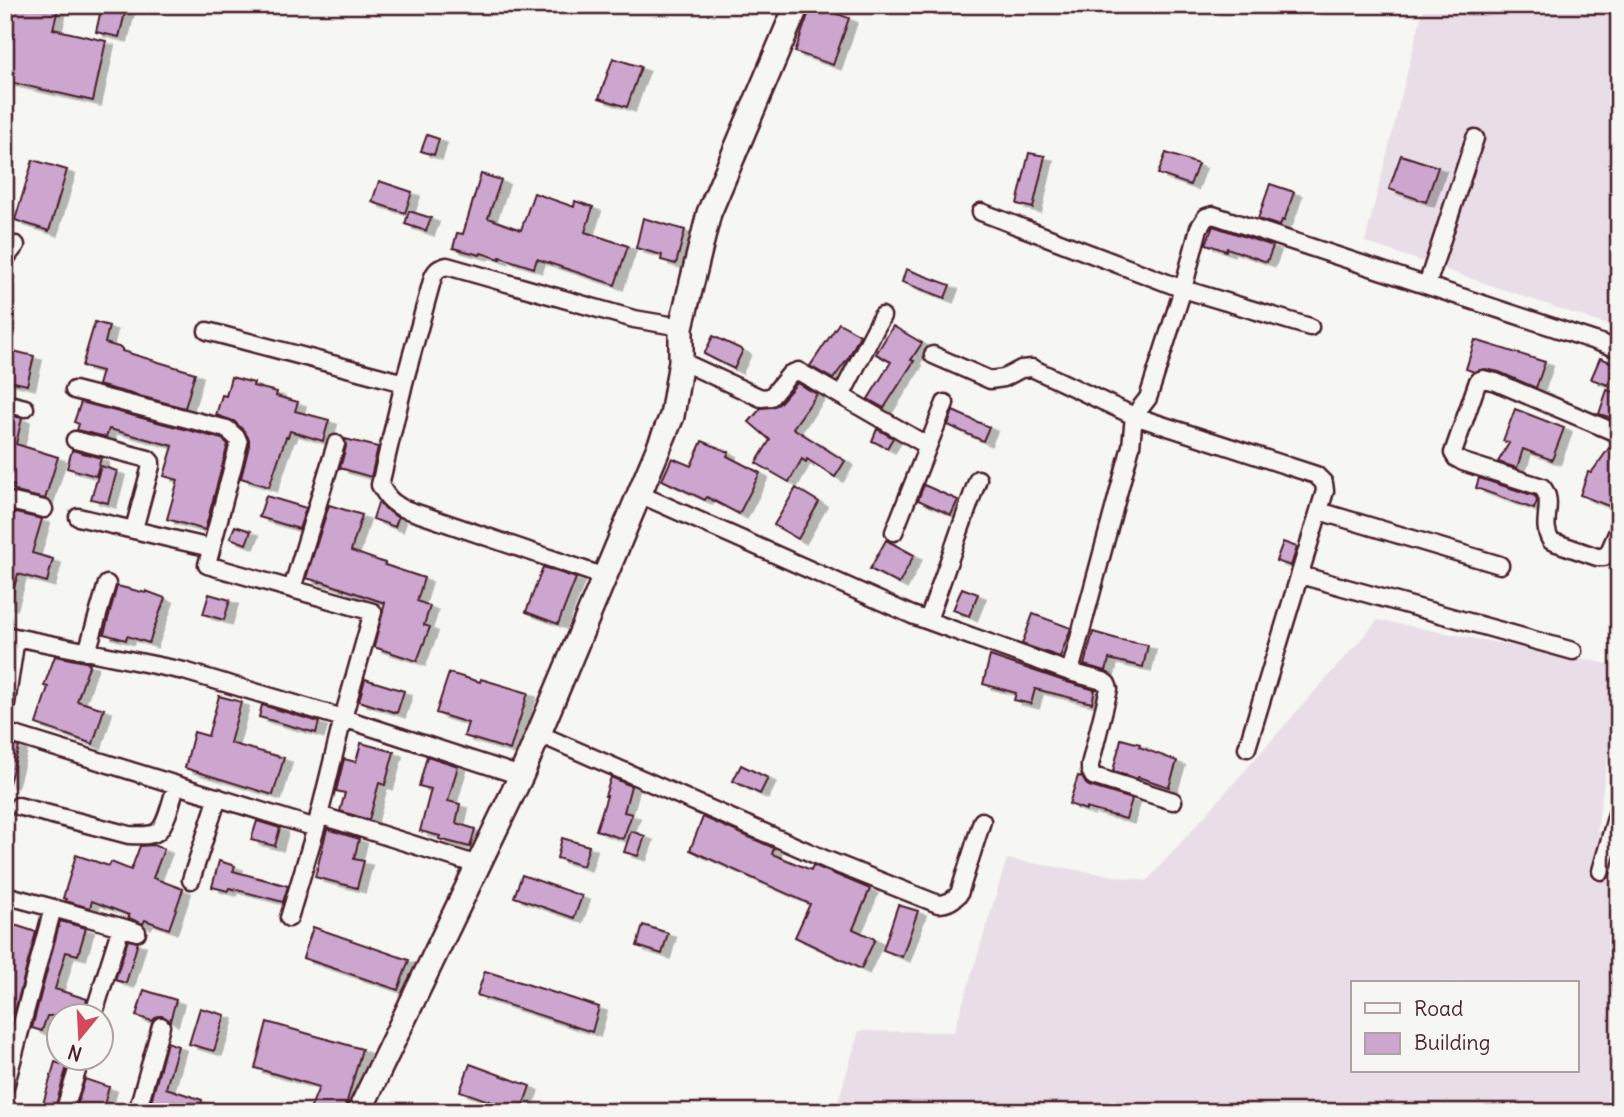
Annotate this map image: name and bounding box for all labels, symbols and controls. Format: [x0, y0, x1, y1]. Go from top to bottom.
legend [1351, 981, 1578, 1072]
text: Road [1414, 995, 1463, 1022]
north arrow [46, 1002, 116, 1072]
text: Building [1414, 1029, 1490, 1056]
text: N [65, 1040, 85, 1067]

